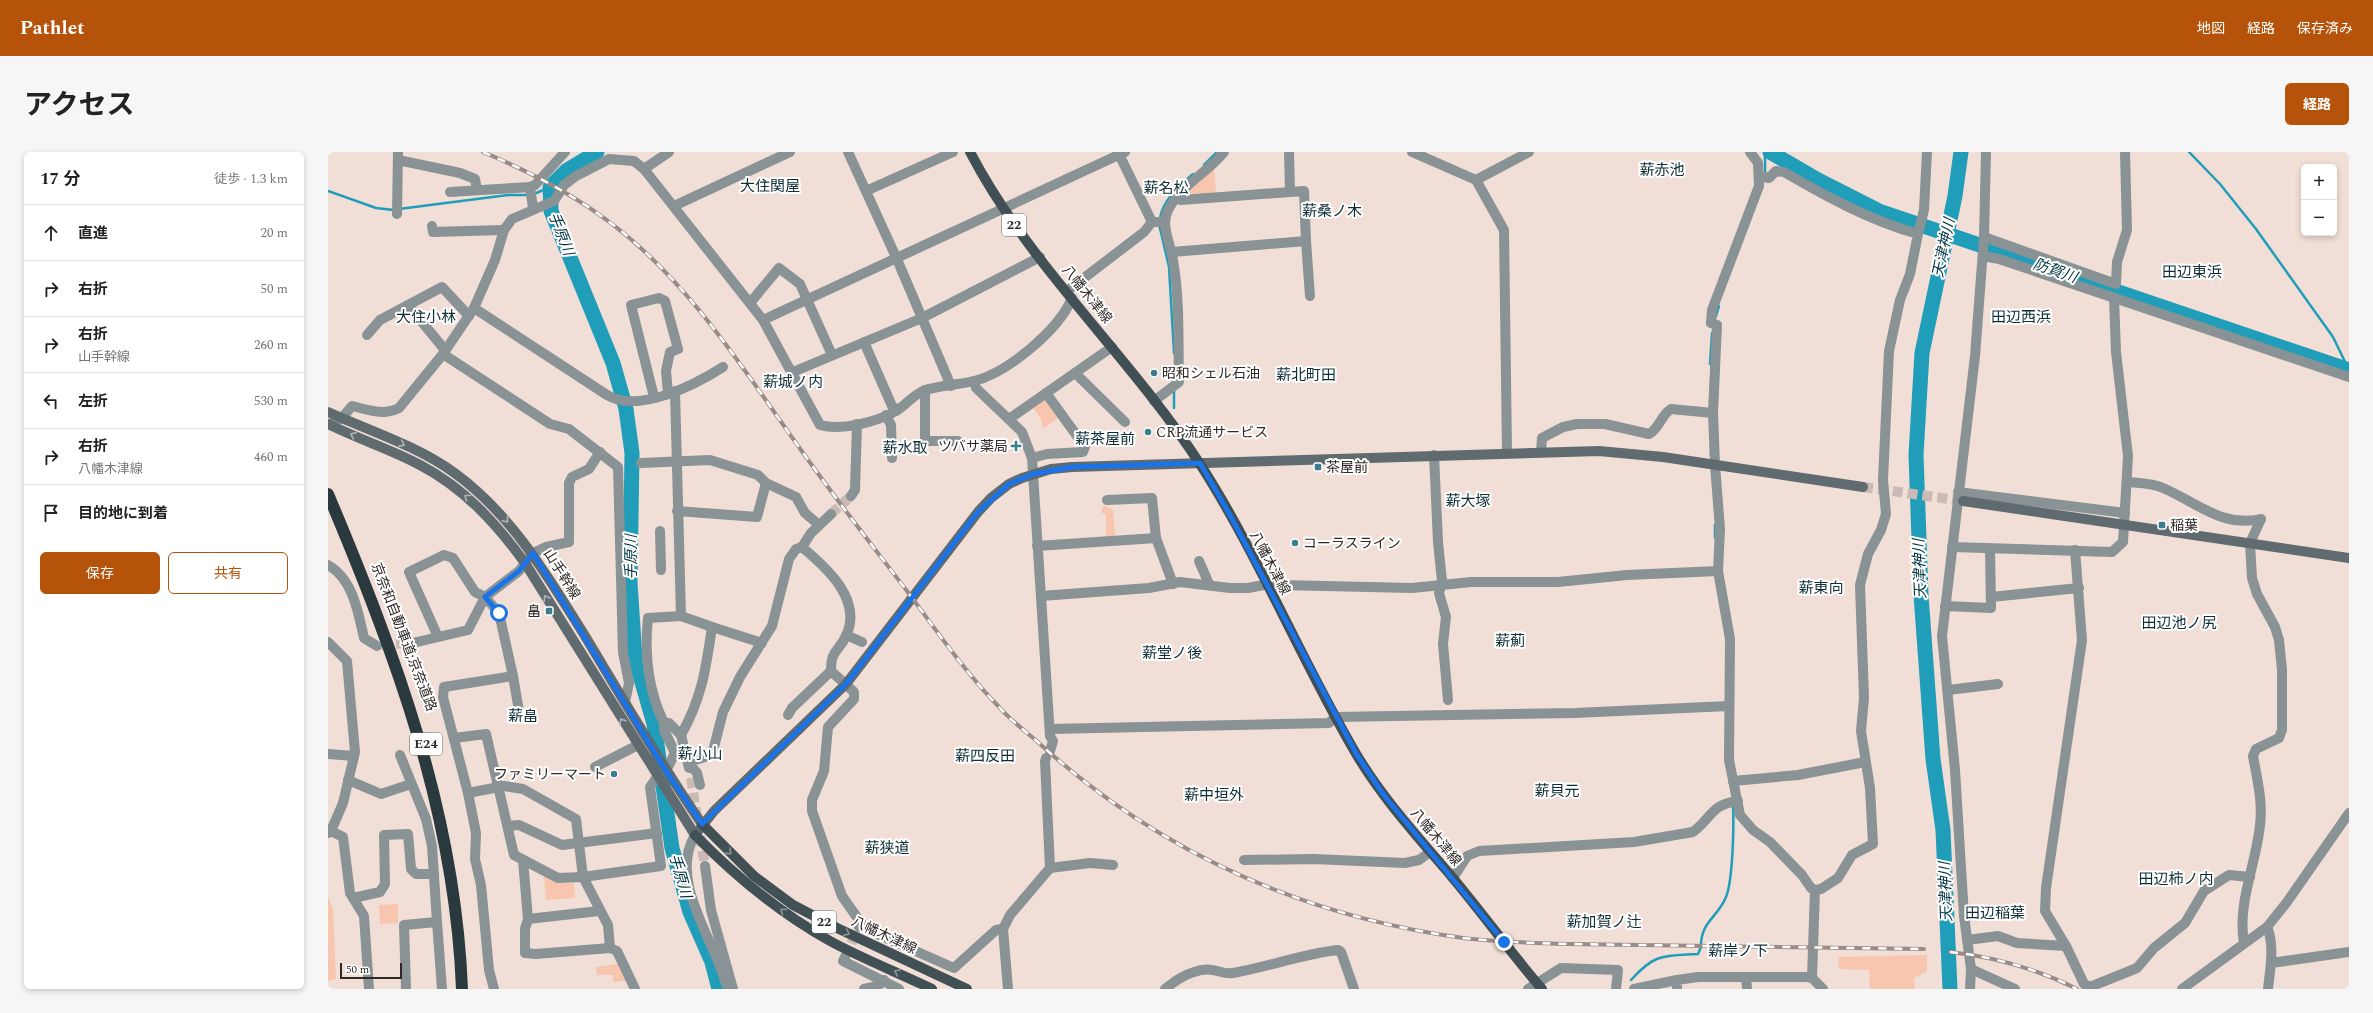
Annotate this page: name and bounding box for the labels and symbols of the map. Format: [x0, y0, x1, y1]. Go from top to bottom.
district label: 薪赤池 [1639, 159, 1685, 182]
district label: 大住関屋 [740, 175, 800, 198]
district label: 薪名松 [1143, 177, 1189, 200]
district label: 薪桑ノ木 [1302, 200, 1362, 223]
water label: 手原川 [542, 209, 581, 261]
road number: 22 [1002, 214, 1026, 236]
water label: 天津神川 [1927, 214, 1962, 280]
water label: 防賀川 [2030, 253, 2082, 290]
street label: 八幡木津線 [1057, 260, 1117, 328]
district label: 田辺東浜 [2162, 261, 2222, 284]
district label: 大住小林 [396, 306, 456, 329]
district label: 田辺西浜 [1991, 306, 2051, 329]
place label: 昭和シェル石油 [1162, 363, 1260, 384]
district label: 薪北町田 [1276, 364, 1336, 387]
marker: 昭和シェル石油 [1149, 368, 1159, 378]
district label: 薪城ノ内 [763, 371, 823, 394]
place label: CRP流通サービス [1156, 422, 1268, 443]
marker: CRP流通サービス [1143, 427, 1153, 437]
district label: 薪茶屋前 [1075, 428, 1135, 451]
one-way arrow [350, 432, 358, 440]
place label: ツバサ薬局 [938, 436, 1008, 457]
district label: 薪水取 [882, 437, 928, 460]
one-way arrow [399, 440, 406, 448]
marker: ツバサ薬局 [1011, 441, 1021, 451]
place label: 茶屋前 [1326, 457, 1368, 478]
marker: 茶屋前 [1313, 462, 1323, 472]
district label: 薪大塚 [1445, 490, 1491, 513]
one-way arrow [464, 494, 471, 501]
place label: 稲葉 [2170, 515, 2198, 536]
one-way arrow [501, 516, 508, 523]
marker: 稲葉 [2157, 520, 2167, 530]
street label: 八幡木津線 [1244, 527, 1296, 599]
water label: 手原川 [620, 533, 643, 580]
place label: コーラスライン [1303, 533, 1401, 554]
water label: 天津神川 [1907, 537, 1933, 599]
marker: コーラスライン [1290, 538, 1300, 548]
street label: 山手幹線 [538, 545, 586, 603]
street label: 京奈和自動車道;京奈道路 [366, 560, 442, 714]
district label: 薪東向 [1798, 577, 1844, 600]
one-way arrow [544, 595, 551, 602]
place label: 畠 [527, 601, 541, 622]
route start [490, 604, 508, 622]
marker: 畠 [544, 606, 554, 616]
district label: 田辺池ノ尻 [2141, 612, 2217, 635]
district label: 薪薊 [1495, 630, 1525, 653]
district label: 薪堂ノ後 [1142, 642, 1202, 665]
district label: 薪畠 [508, 705, 538, 728]
one-way arrow [620, 718, 627, 725]
road number: E24 [410, 733, 442, 755]
district label: 薪小山 [677, 743, 723, 766]
district label: 薪四反田 [955, 745, 1015, 768]
place label: ファミリーマート [494, 764, 606, 785]
marker: ファミリーマート [609, 769, 619, 779]
district label: 薪貝元 [1534, 780, 1580, 803]
district label: 薪中垣外 [1184, 784, 1244, 807]
street label: 八幡木津線 [1405, 803, 1467, 871]
district label: 薪狭道 [864, 837, 910, 860]
one-way arrow [724, 847, 732, 855]
water label: 手原川 [663, 851, 698, 903]
water label: 天津神川 [1933, 860, 1959, 922]
district label: 田辺柿ノ内 [2138, 868, 2214, 891]
district label: 田辺稲葉 [1965, 902, 2025, 925]
one-way arrow [780, 908, 787, 916]
road number: 22 [812, 911, 836, 933]
street label: 八幡木津線 [848, 911, 920, 959]
district label: 薪加賀ノ辻 [1566, 911, 1642, 934]
one-way arrow [842, 928, 850, 936]
route end [1495, 933, 1513, 951]
district label: 薪岸ノ下 [1708, 940, 1768, 963]
scale bar [340, 961, 402, 980]
one-way arrow [894, 969, 901, 977]

